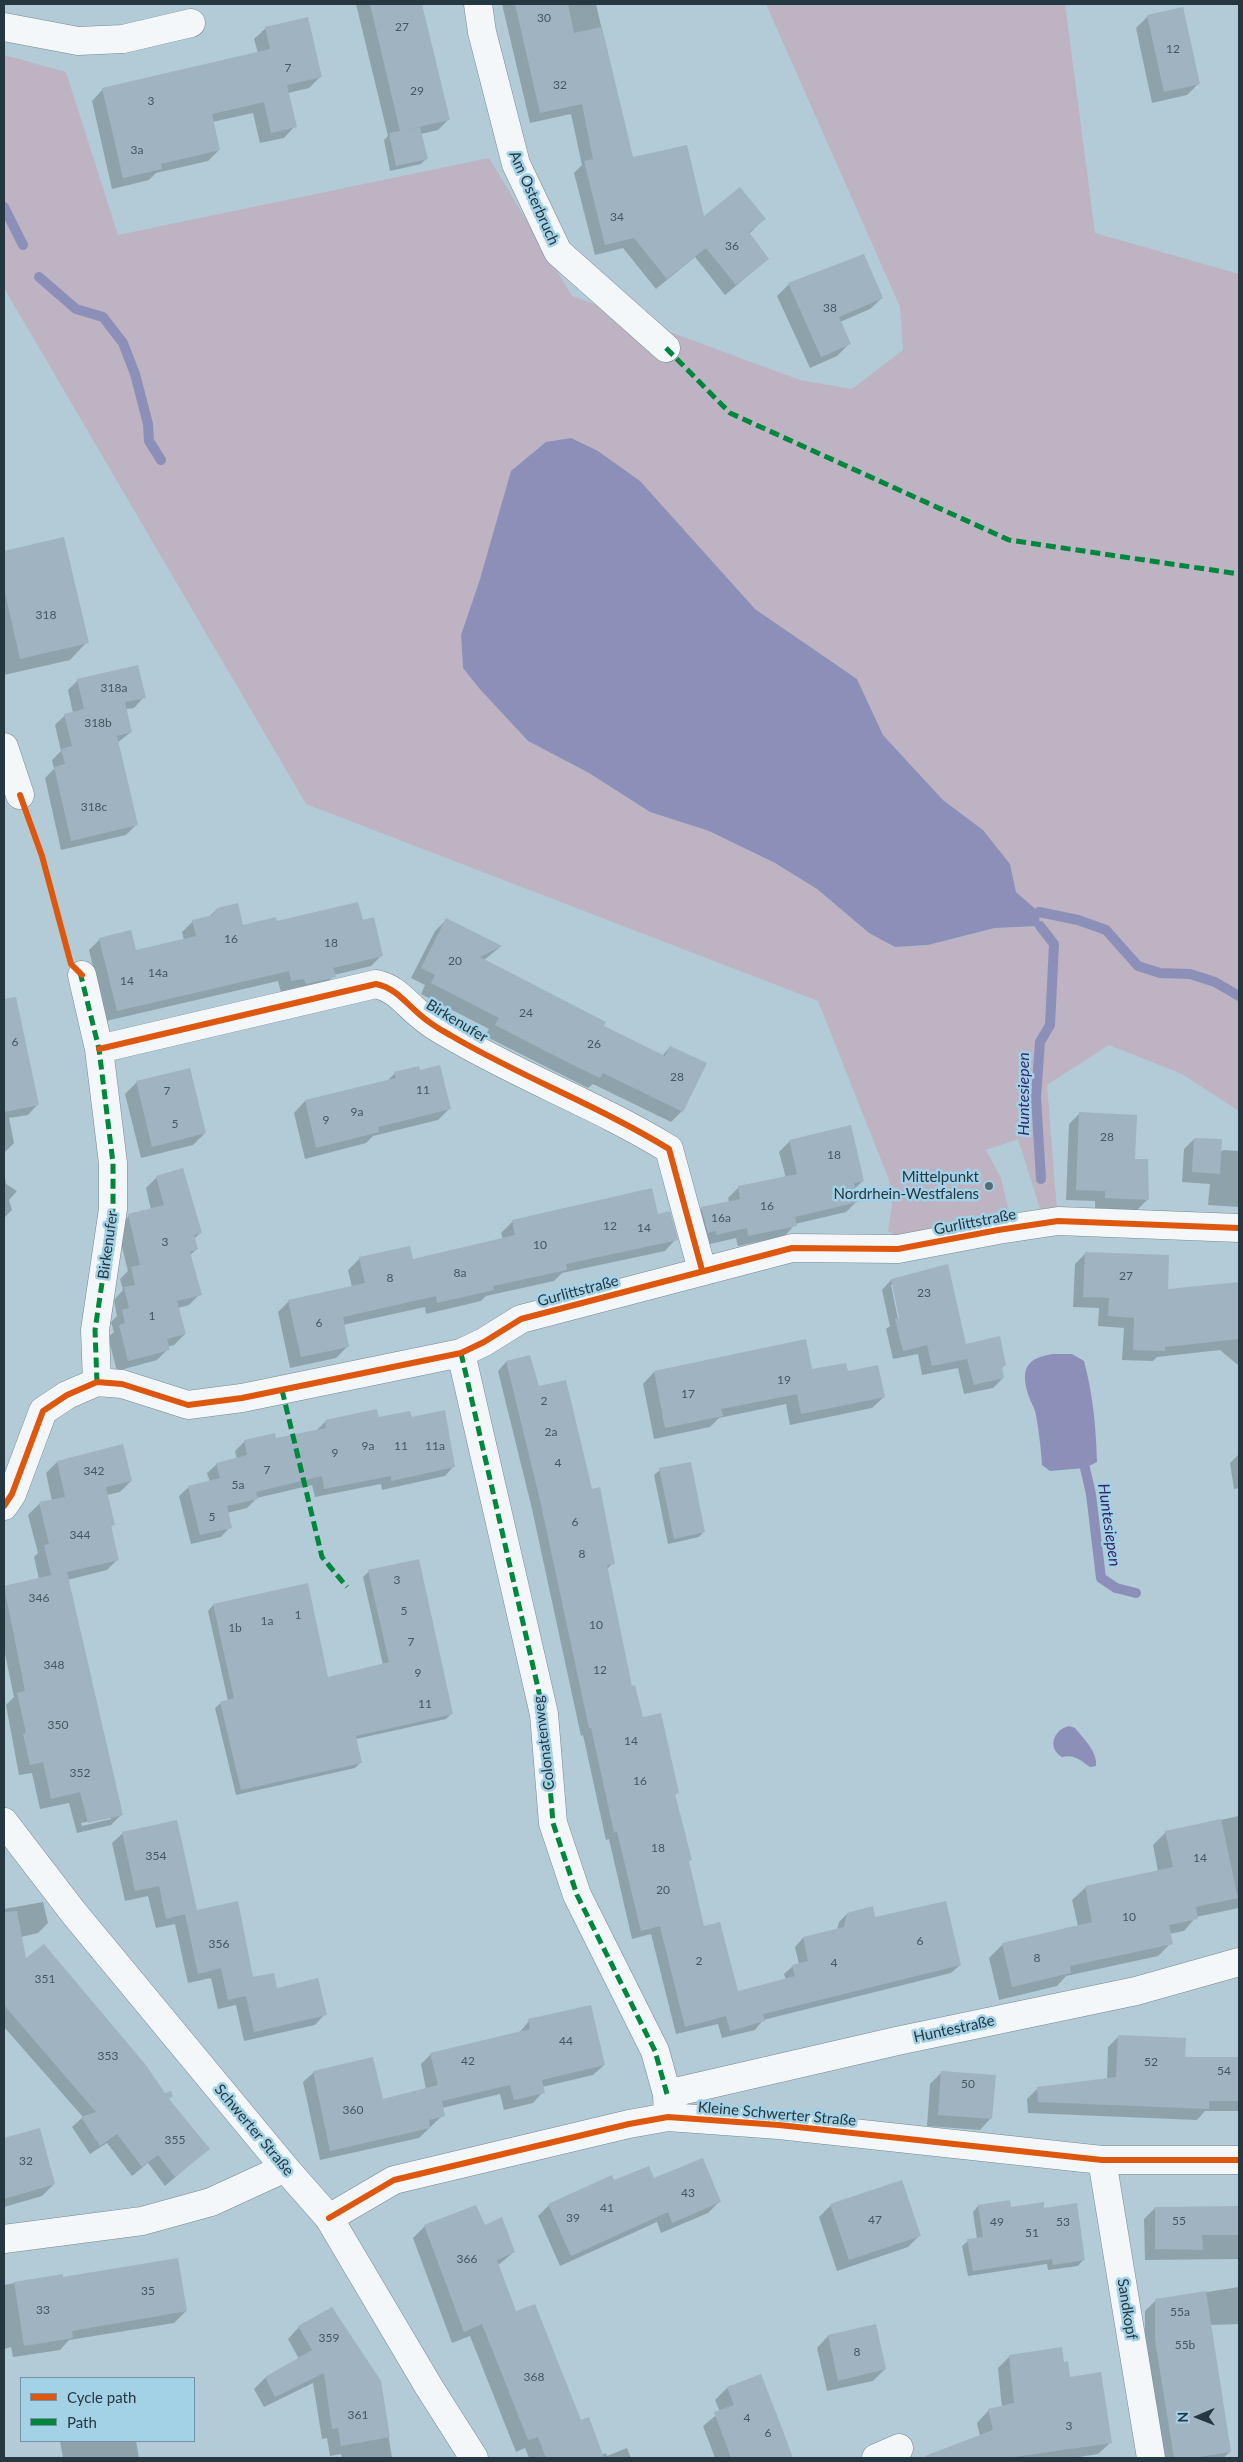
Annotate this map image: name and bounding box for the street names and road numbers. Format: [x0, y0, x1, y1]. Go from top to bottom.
street label: Am Osterbruch [505, 148, 563, 248]
street label: Birkenufer [423, 996, 491, 1046]
street label: Gurlittstraße [932, 1205, 1018, 1239]
street label: Birkenufer [94, 1210, 122, 1280]
street label: Gurlittstraße [535, 1272, 621, 1310]
street label: Colonatenweg [529, 1695, 559, 1791]
street label: Huntestraße [912, 2012, 996, 2046]
street label: Schwerter Straße [211, 2081, 297, 2179]
street label: Kleine Schwerter Straße [697, 2098, 857, 2130]
street label: Sandkopf [1113, 2277, 1141, 2341]

